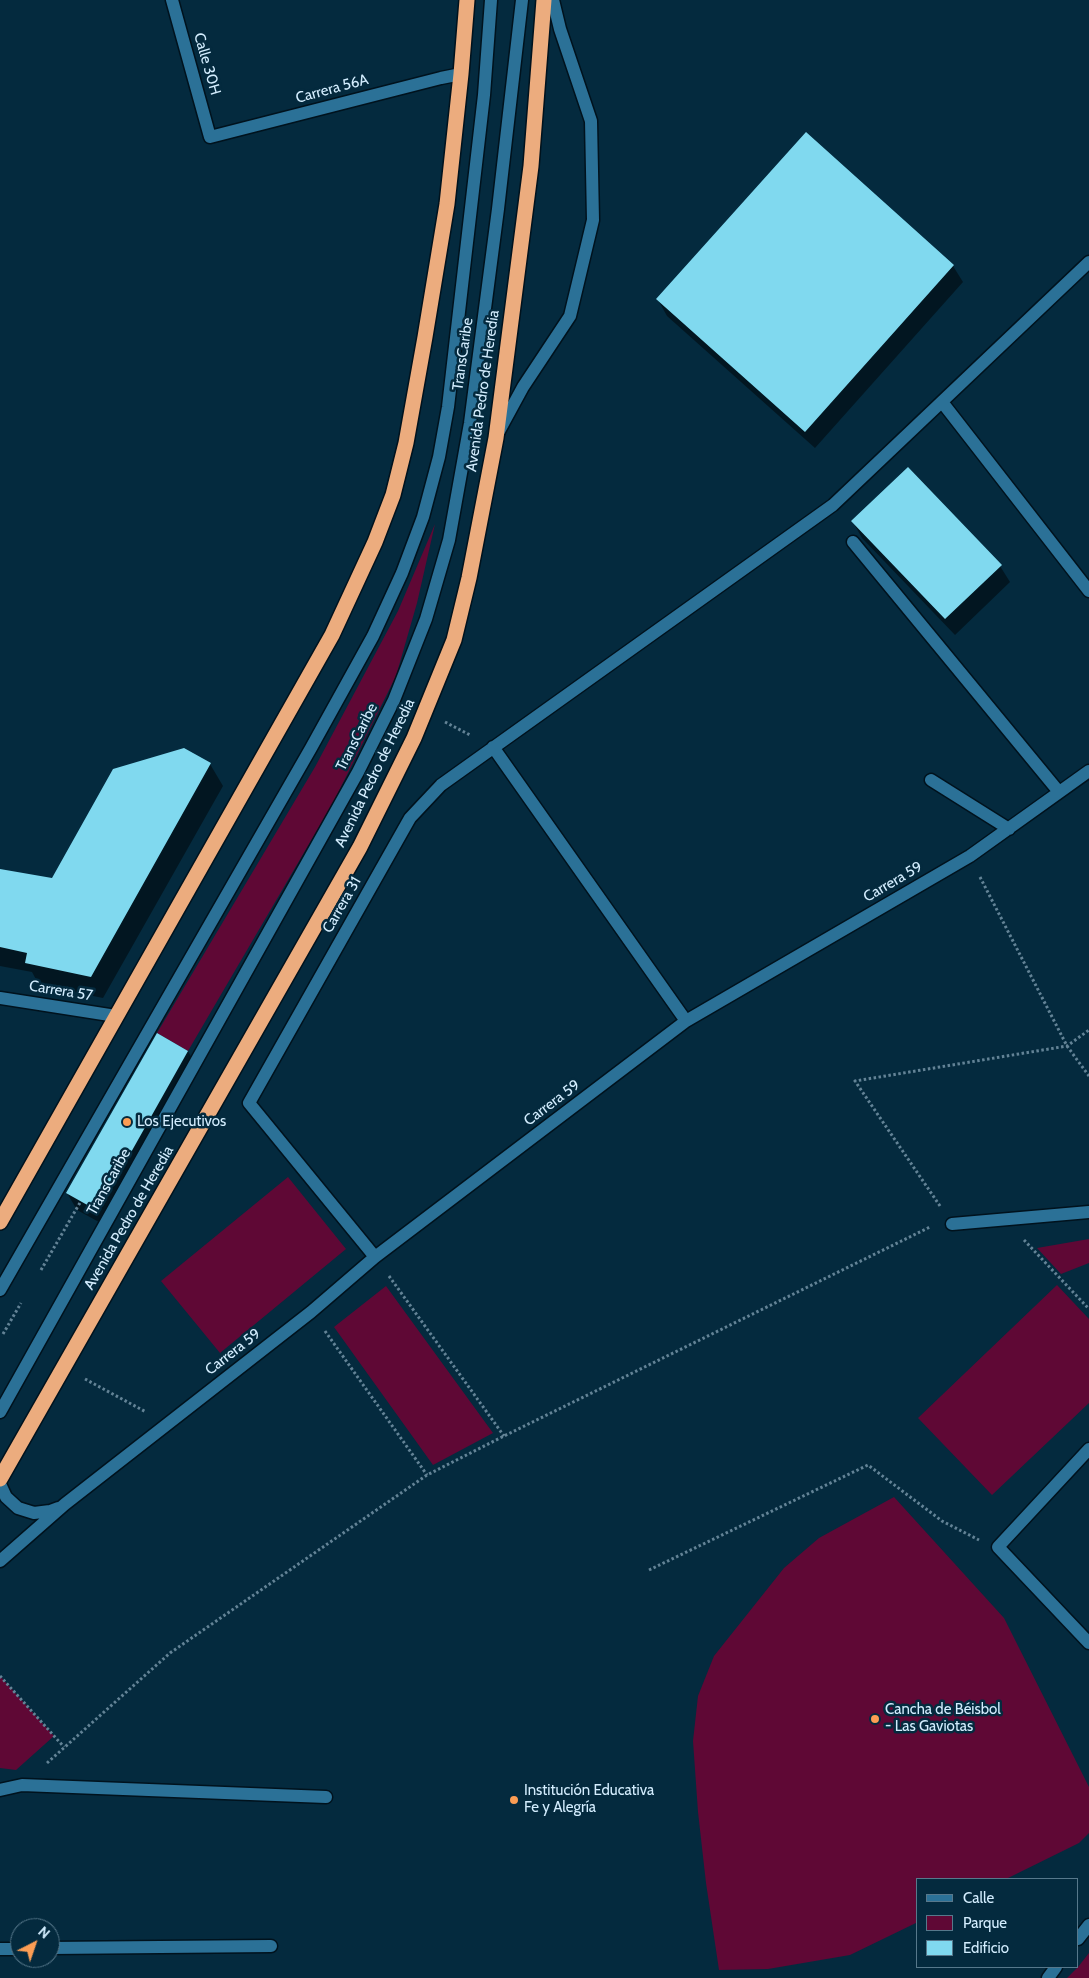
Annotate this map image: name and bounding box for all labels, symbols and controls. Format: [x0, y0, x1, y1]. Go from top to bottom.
street label: Calle 30H [190, 31, 224, 97]
street label: Carrera 56A [294, 71, 370, 107]
street label: Avenida Pedro de Heredia [463, 309, 503, 473]
street label: TransCaribe [449, 316, 477, 392]
street label: Avenida Pedro de Heredia [331, 696, 419, 850]
street label: TransCaribe [332, 700, 382, 774]
street label: Carrera 59 [860, 858, 926, 906]
street label: Carrera 31 [319, 874, 365, 936]
street label: Carrera 57 [28, 977, 94, 1005]
street label: Carrera 59 [521, 1076, 583, 1130]
place label: Los Ejecutivos [137, 1113, 226, 1131]
marker: Los Ejecutivos [121, 1116, 133, 1128]
street label: Avenida Pedro de Heredia [80, 1143, 178, 1293]
street label: TransCaribe [83, 1146, 135, 1218]
street label: Carrera 59 [202, 1325, 264, 1379]
place label: Cancha de Béisbol - Las Gaviotas [885, 1701, 1001, 1736]
marker: Cancha de Béisbol - Las Gaviotas [869, 1713, 881, 1725]
place label: Institución Educativa Fe y Alegría [524, 1782, 654, 1817]
marker: Institución Educativa Fe y Alegría [508, 1794, 520, 1806]
legend [916, 1878, 1079, 1968]
text: Calle [963, 1889, 994, 1907]
text: Parque [963, 1914, 1007, 1932]
north arrow [10, 1918, 60, 1968]
text: N [35, 1922, 54, 1942]
text: Edificio [963, 1939, 1009, 1957]

